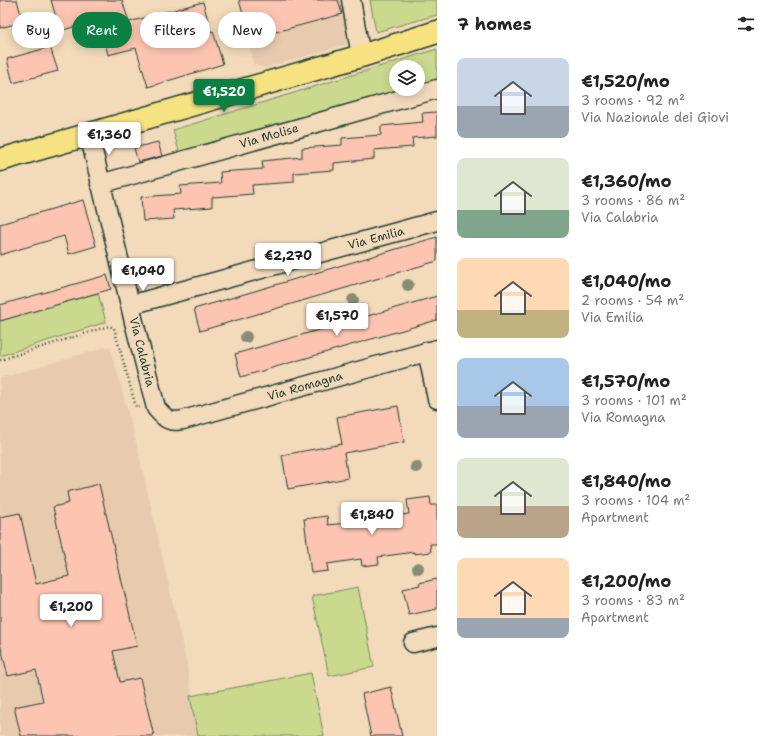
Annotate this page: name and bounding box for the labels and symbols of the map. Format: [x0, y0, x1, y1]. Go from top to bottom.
pin: €1,520 [191, 79, 257, 113]
street label: Via Molise [238, 120, 301, 152]
pin: €1,360 [76, 122, 142, 156]
street label: Via Emilia [346, 223, 407, 253]
pin: €2,270 [255, 243, 321, 277]
pin: €1,040 [110, 258, 176, 292]
pin: €1,570 [304, 303, 370, 337]
street label: Via Calabria [126, 315, 159, 389]
street label: Via Romagna [265, 367, 345, 404]
pin: €1,840 [339, 502, 405, 536]
pin: €1,200 [38, 594, 104, 628]

